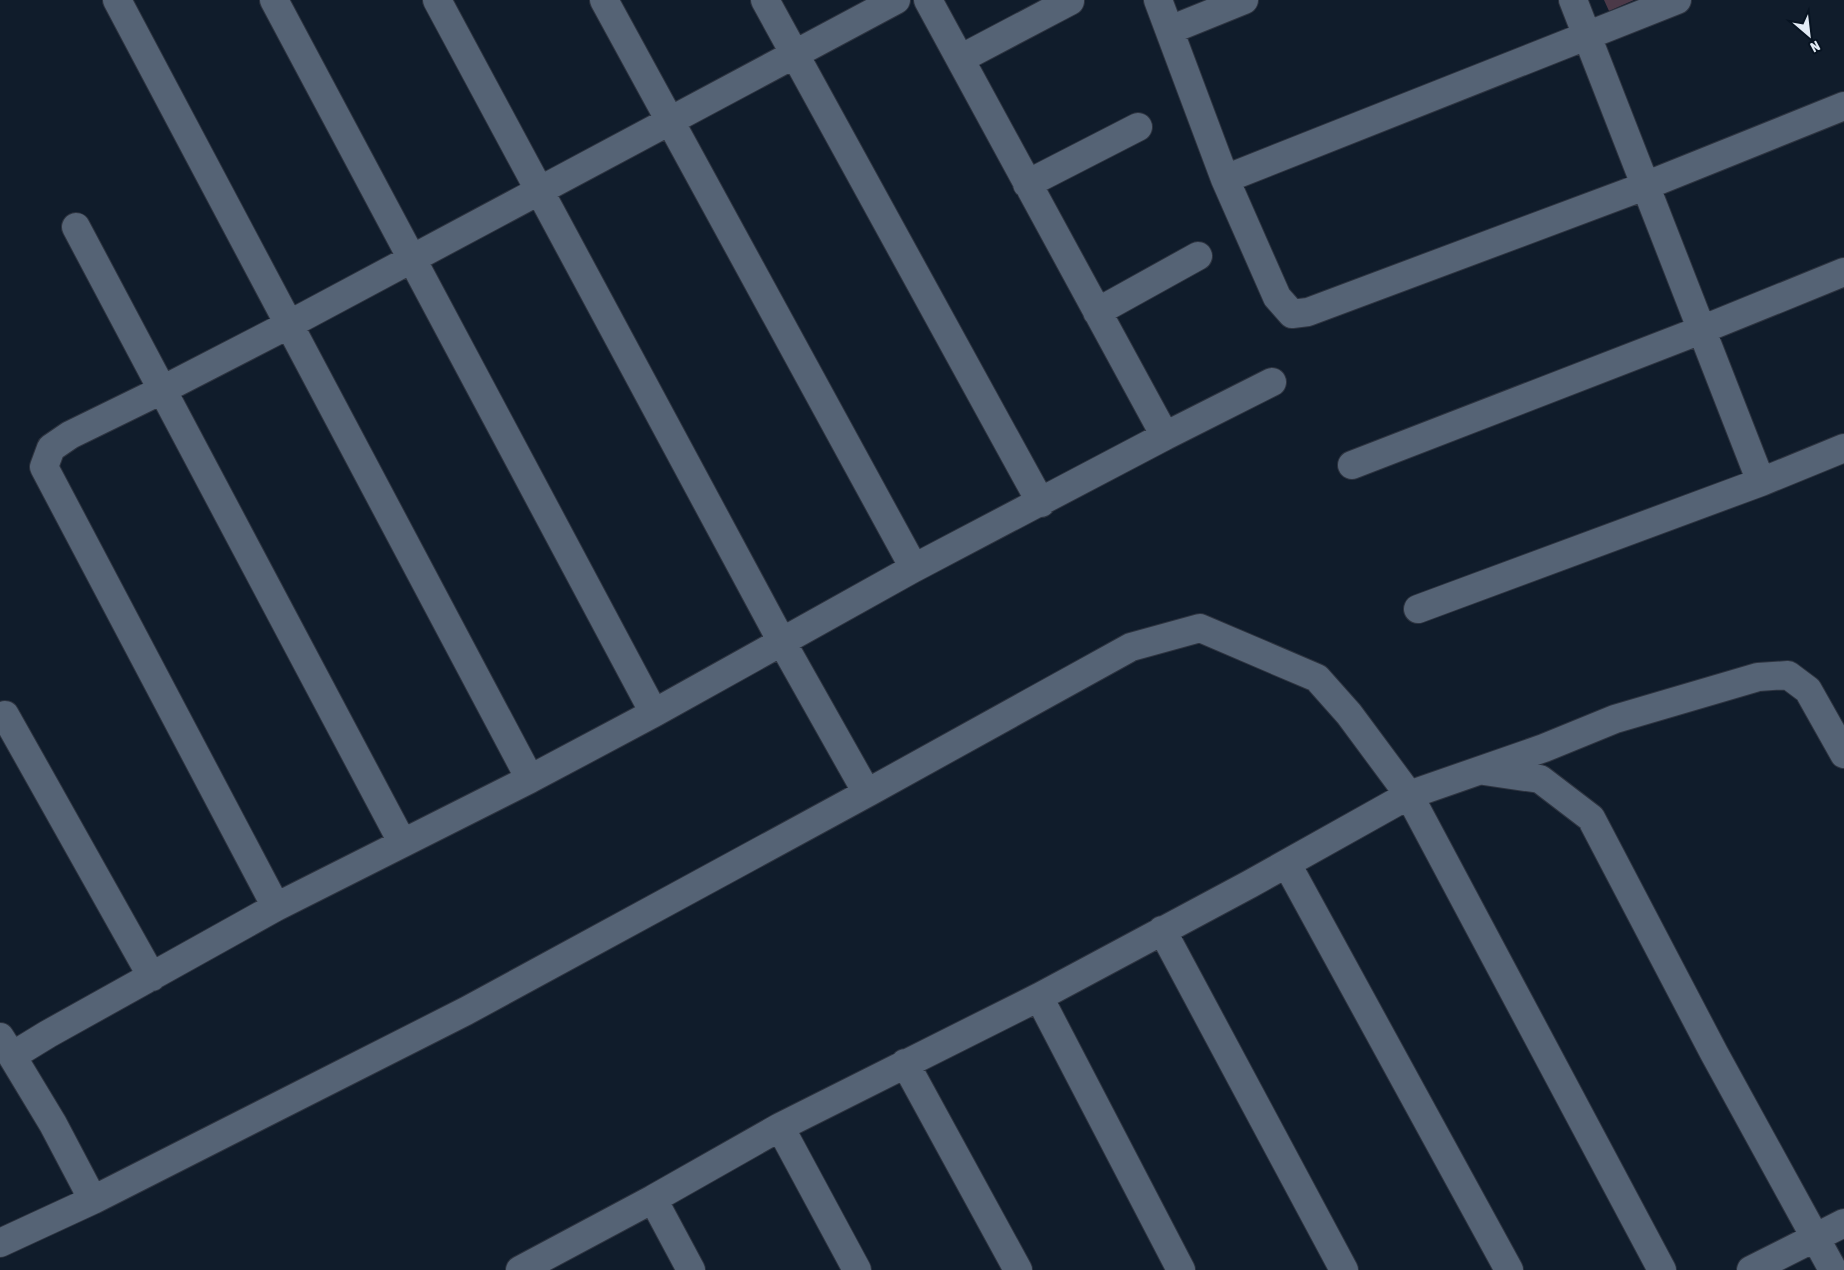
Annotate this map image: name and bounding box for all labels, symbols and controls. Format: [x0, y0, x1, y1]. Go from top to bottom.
north arrow [1784, 10, 1834, 60]
text: N [1808, 37, 1823, 55]

